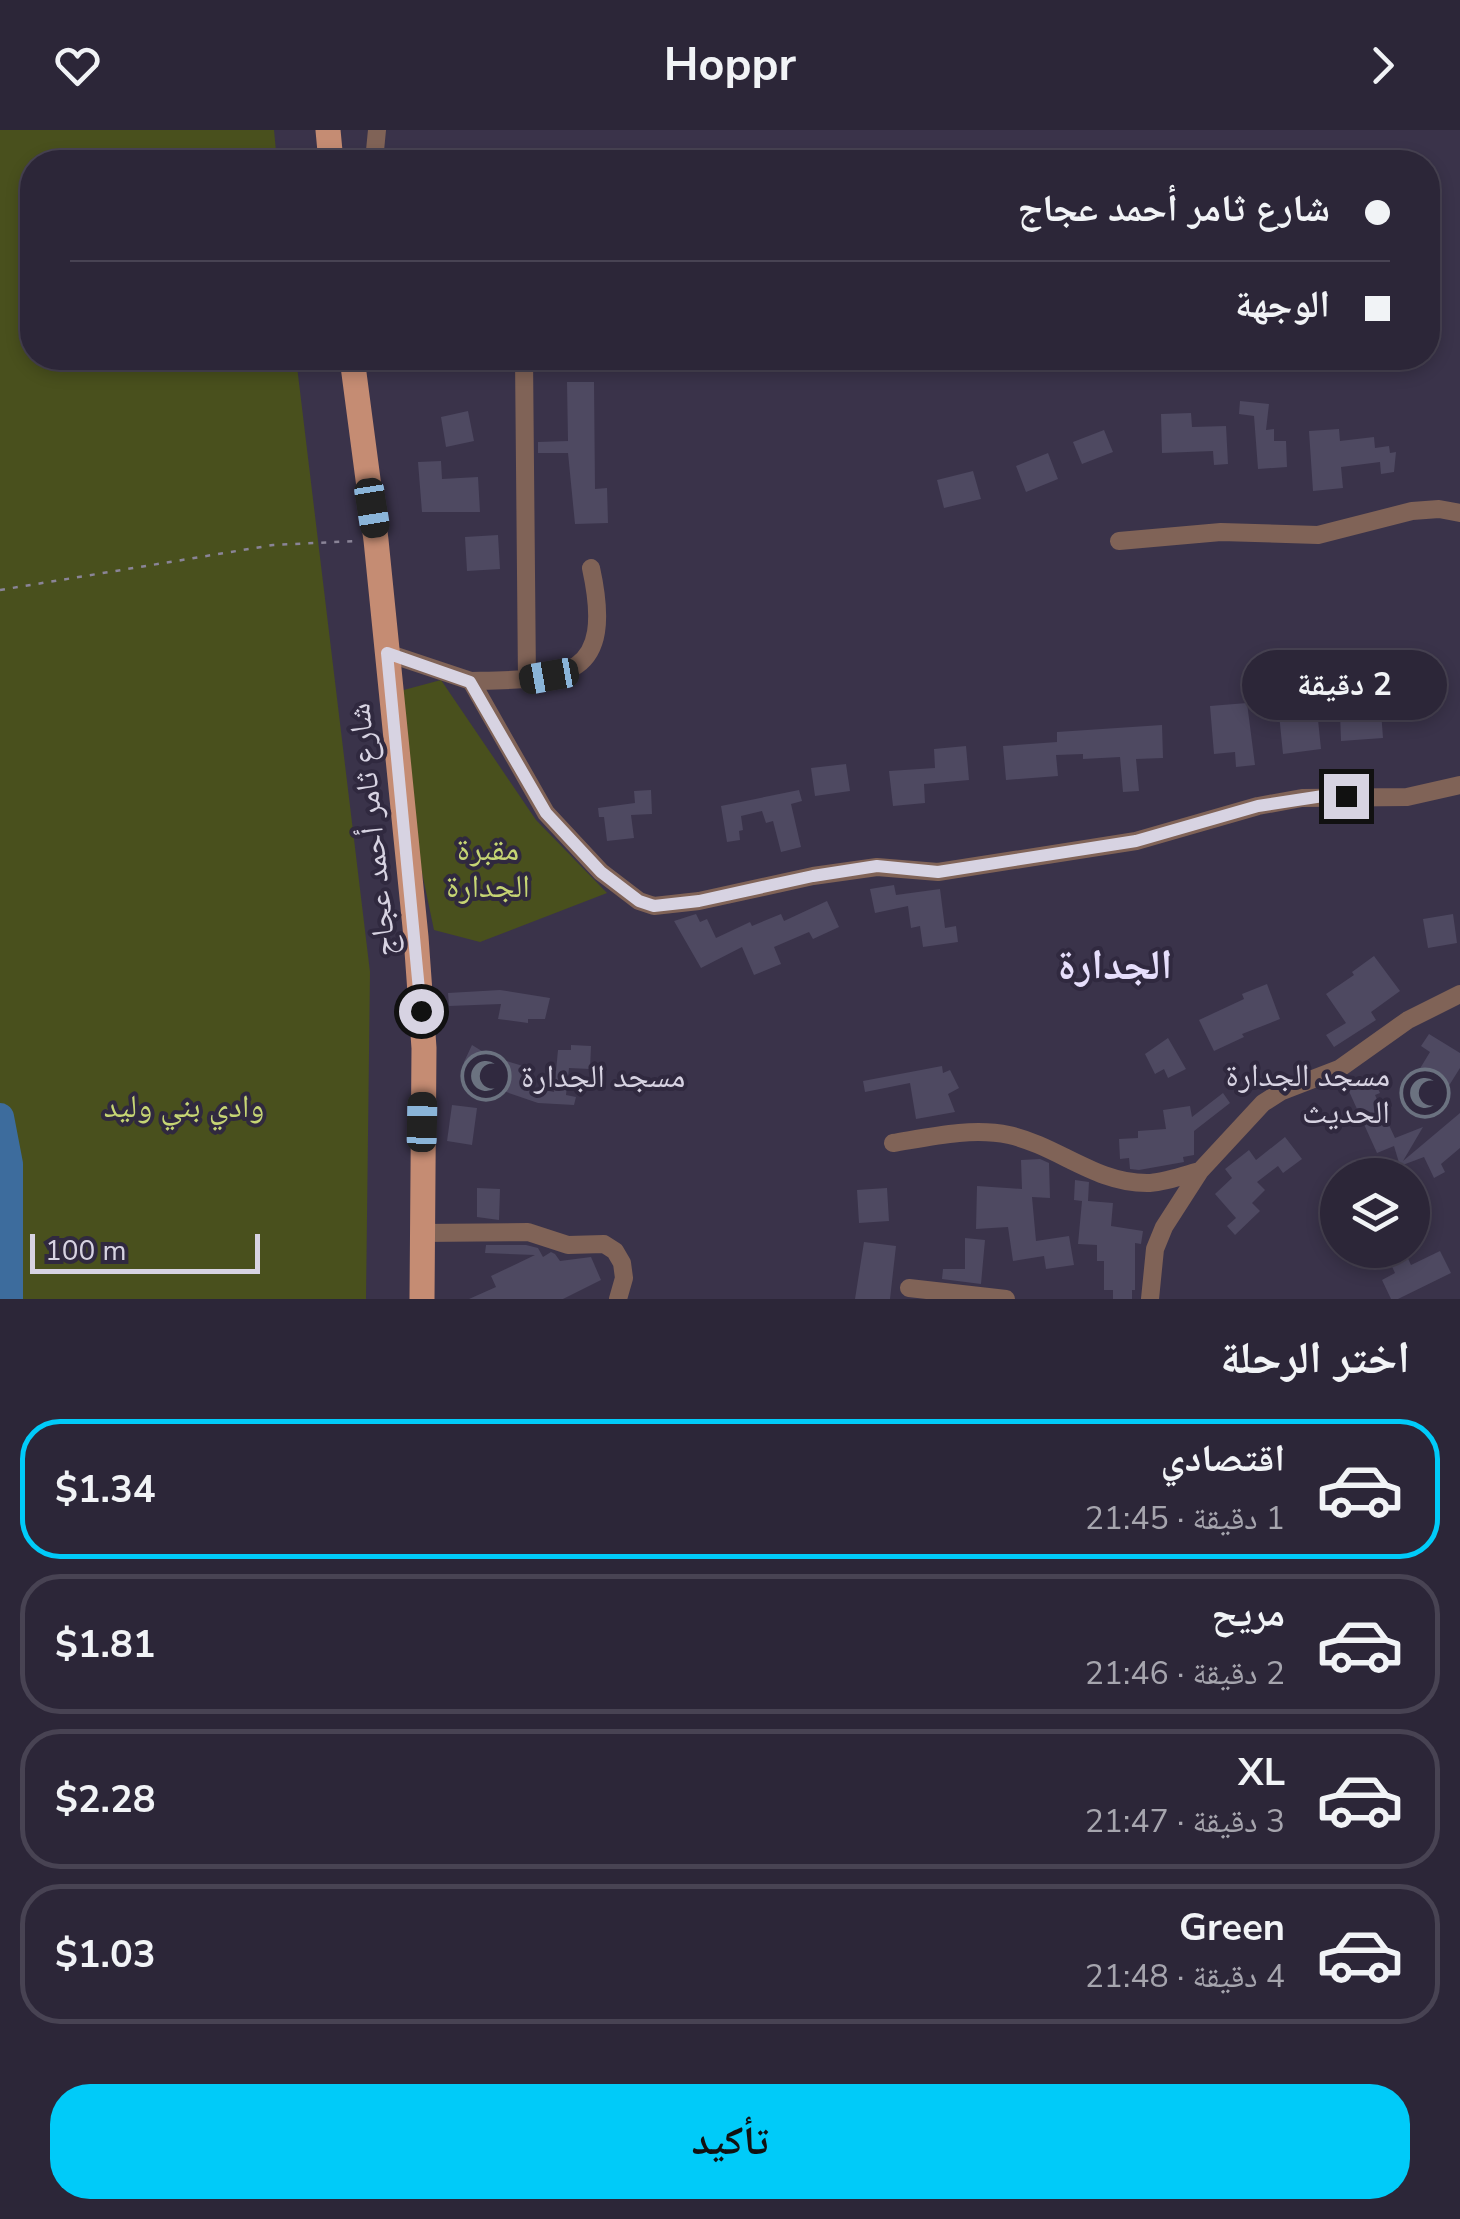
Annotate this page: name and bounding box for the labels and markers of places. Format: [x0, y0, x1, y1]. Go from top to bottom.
mosque icon: مسجد الجدارة [460, 1050, 512, 1102]
place label: مسجد الجدارة الحديث [1226, 1054, 1390, 1134]
place label: مسجد الجدارة [521, 1055, 685, 1098]
mosque icon: مسجد الجدارة الحديث [1399, 1067, 1451, 1119]

